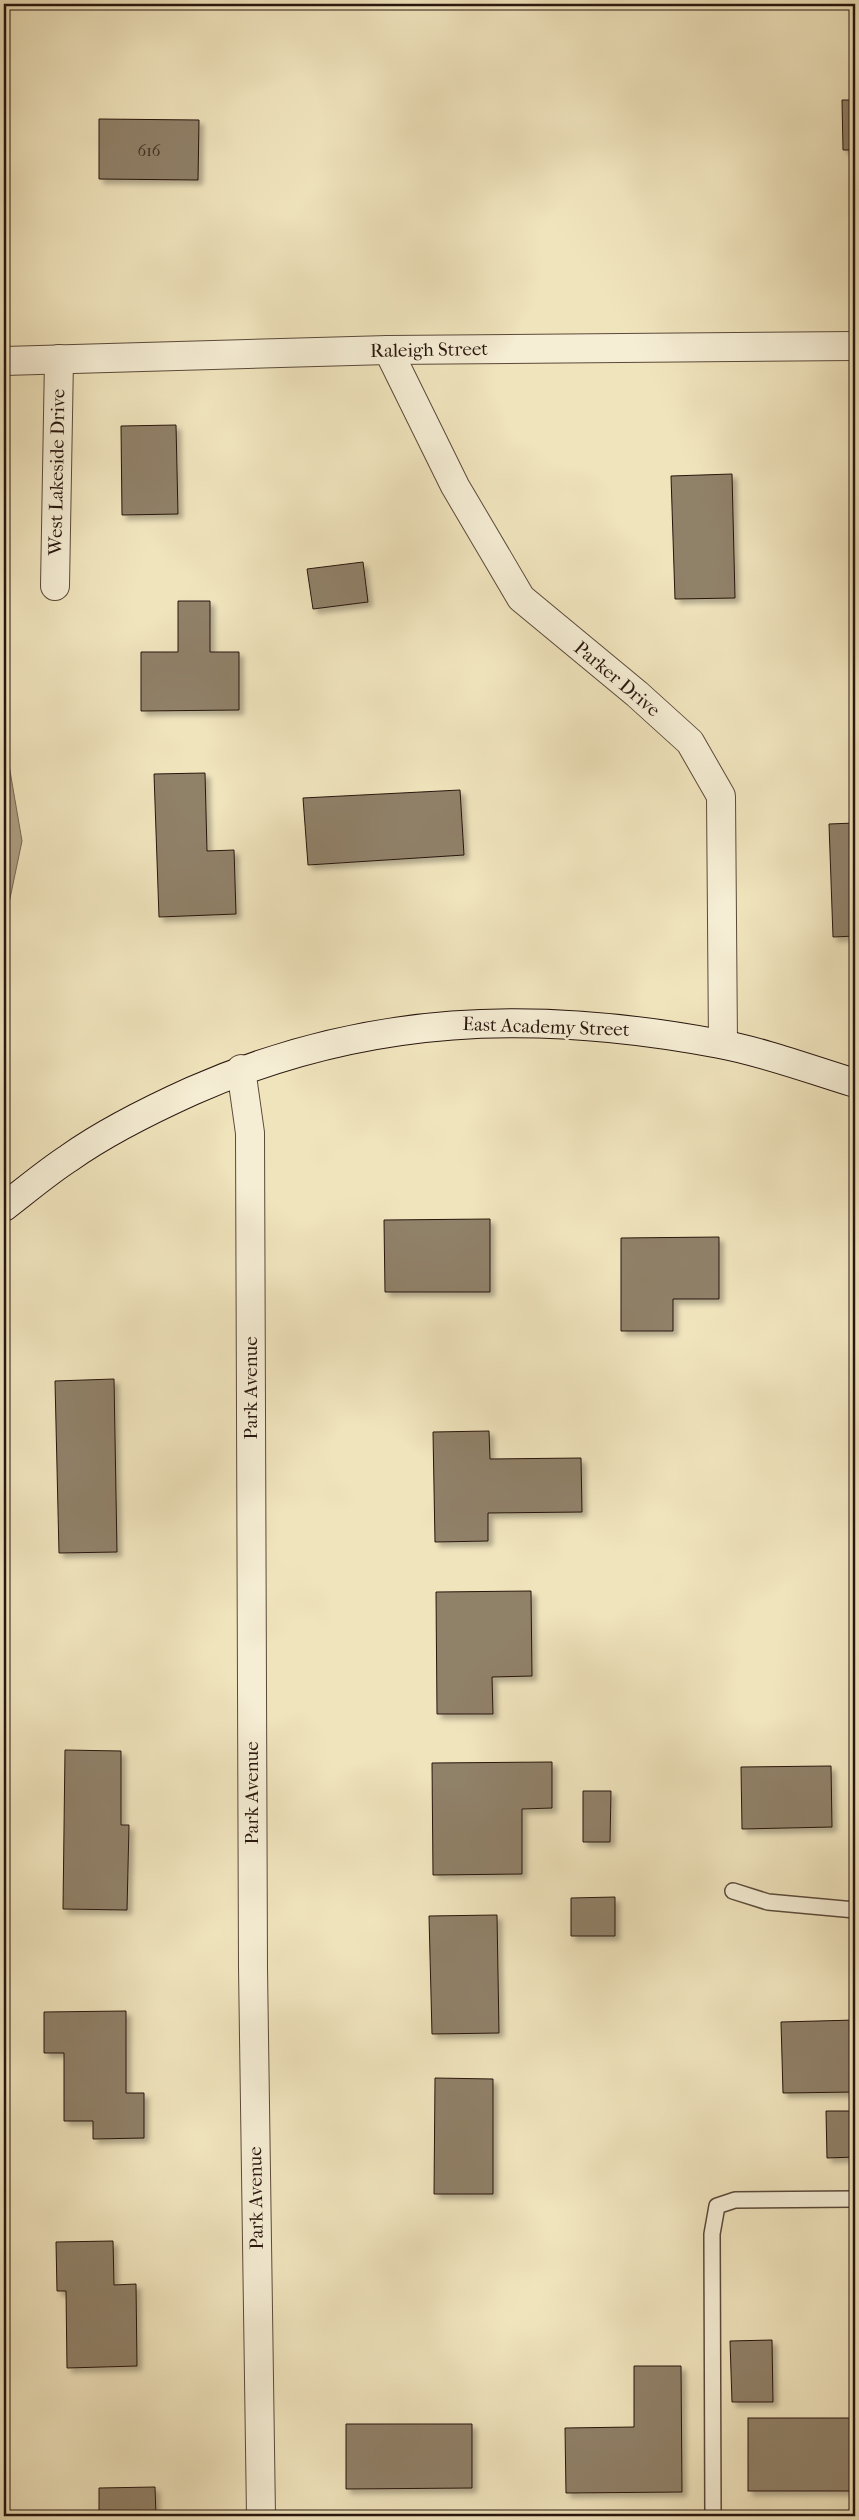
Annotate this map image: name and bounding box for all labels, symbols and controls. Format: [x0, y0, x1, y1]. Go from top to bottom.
house number: 616 [138, 141, 161, 160]
street label: Raleigh Street [370, 338, 488, 362]
street label: West Lakeside Drive [45, 389, 69, 556]
street label: Parker Drive [570, 637, 664, 721]
street label: East Academy Street [462, 1013, 630, 1041]
street label: Park Avenue [240, 1336, 262, 1440]
street label: Park Avenue [241, 1741, 263, 1845]
street label: Park Avenue [244, 2146, 268, 2250]

